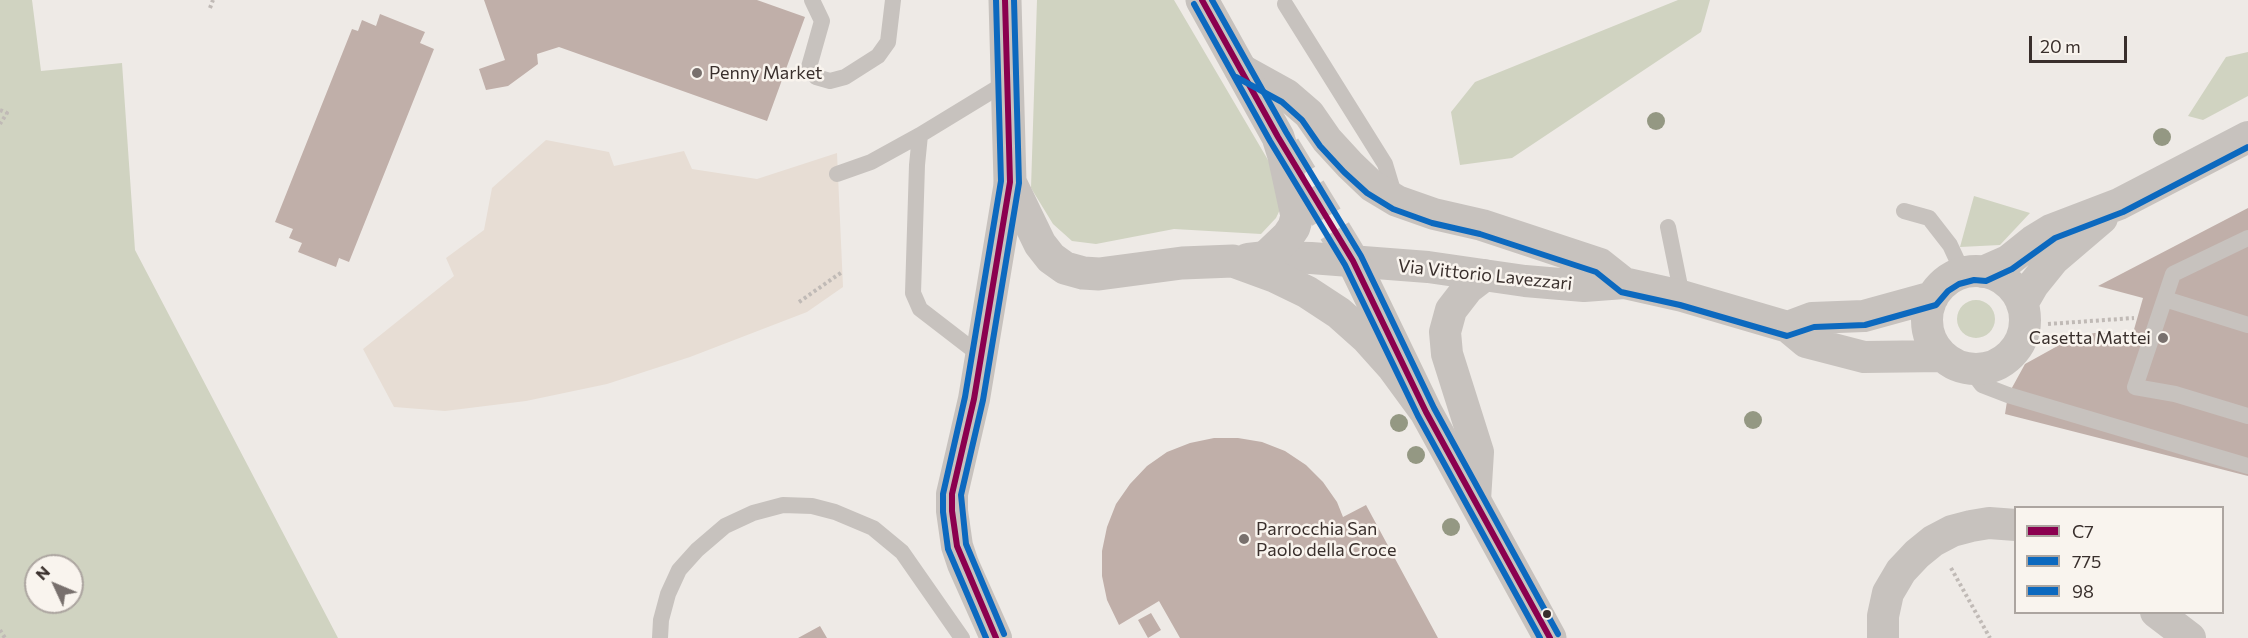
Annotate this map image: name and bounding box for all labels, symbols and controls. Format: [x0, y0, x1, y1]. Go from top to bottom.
scale bar [2032, 24, 2130, 62]
text: 20 m [2040, 35, 2081, 57]
place label: Penny Market [709, 62, 822, 84]
marker: Penny Market [690, 66, 704, 80]
street label: Via Vittorio Lavezzari [1397, 255, 1573, 295]
place label: Casetta Mattei [2029, 327, 2151, 349]
marker: Casetta Mattei [2156, 331, 2170, 345]
legend [2014, 506, 2224, 614]
place label: Parrocchia San Paolo della Croce [1256, 518, 1396, 560]
text: C7 [2072, 520, 2094, 542]
marker: Parrocchia San Paolo della Croce [1237, 532, 1251, 546]
text: 775 [2072, 550, 2101, 572]
north arrow [24, 554, 84, 614]
text: N [31, 562, 53, 583]
text: 98 [2072, 580, 2094, 602]
unlabelled marker [1541, 608, 1553, 620]

